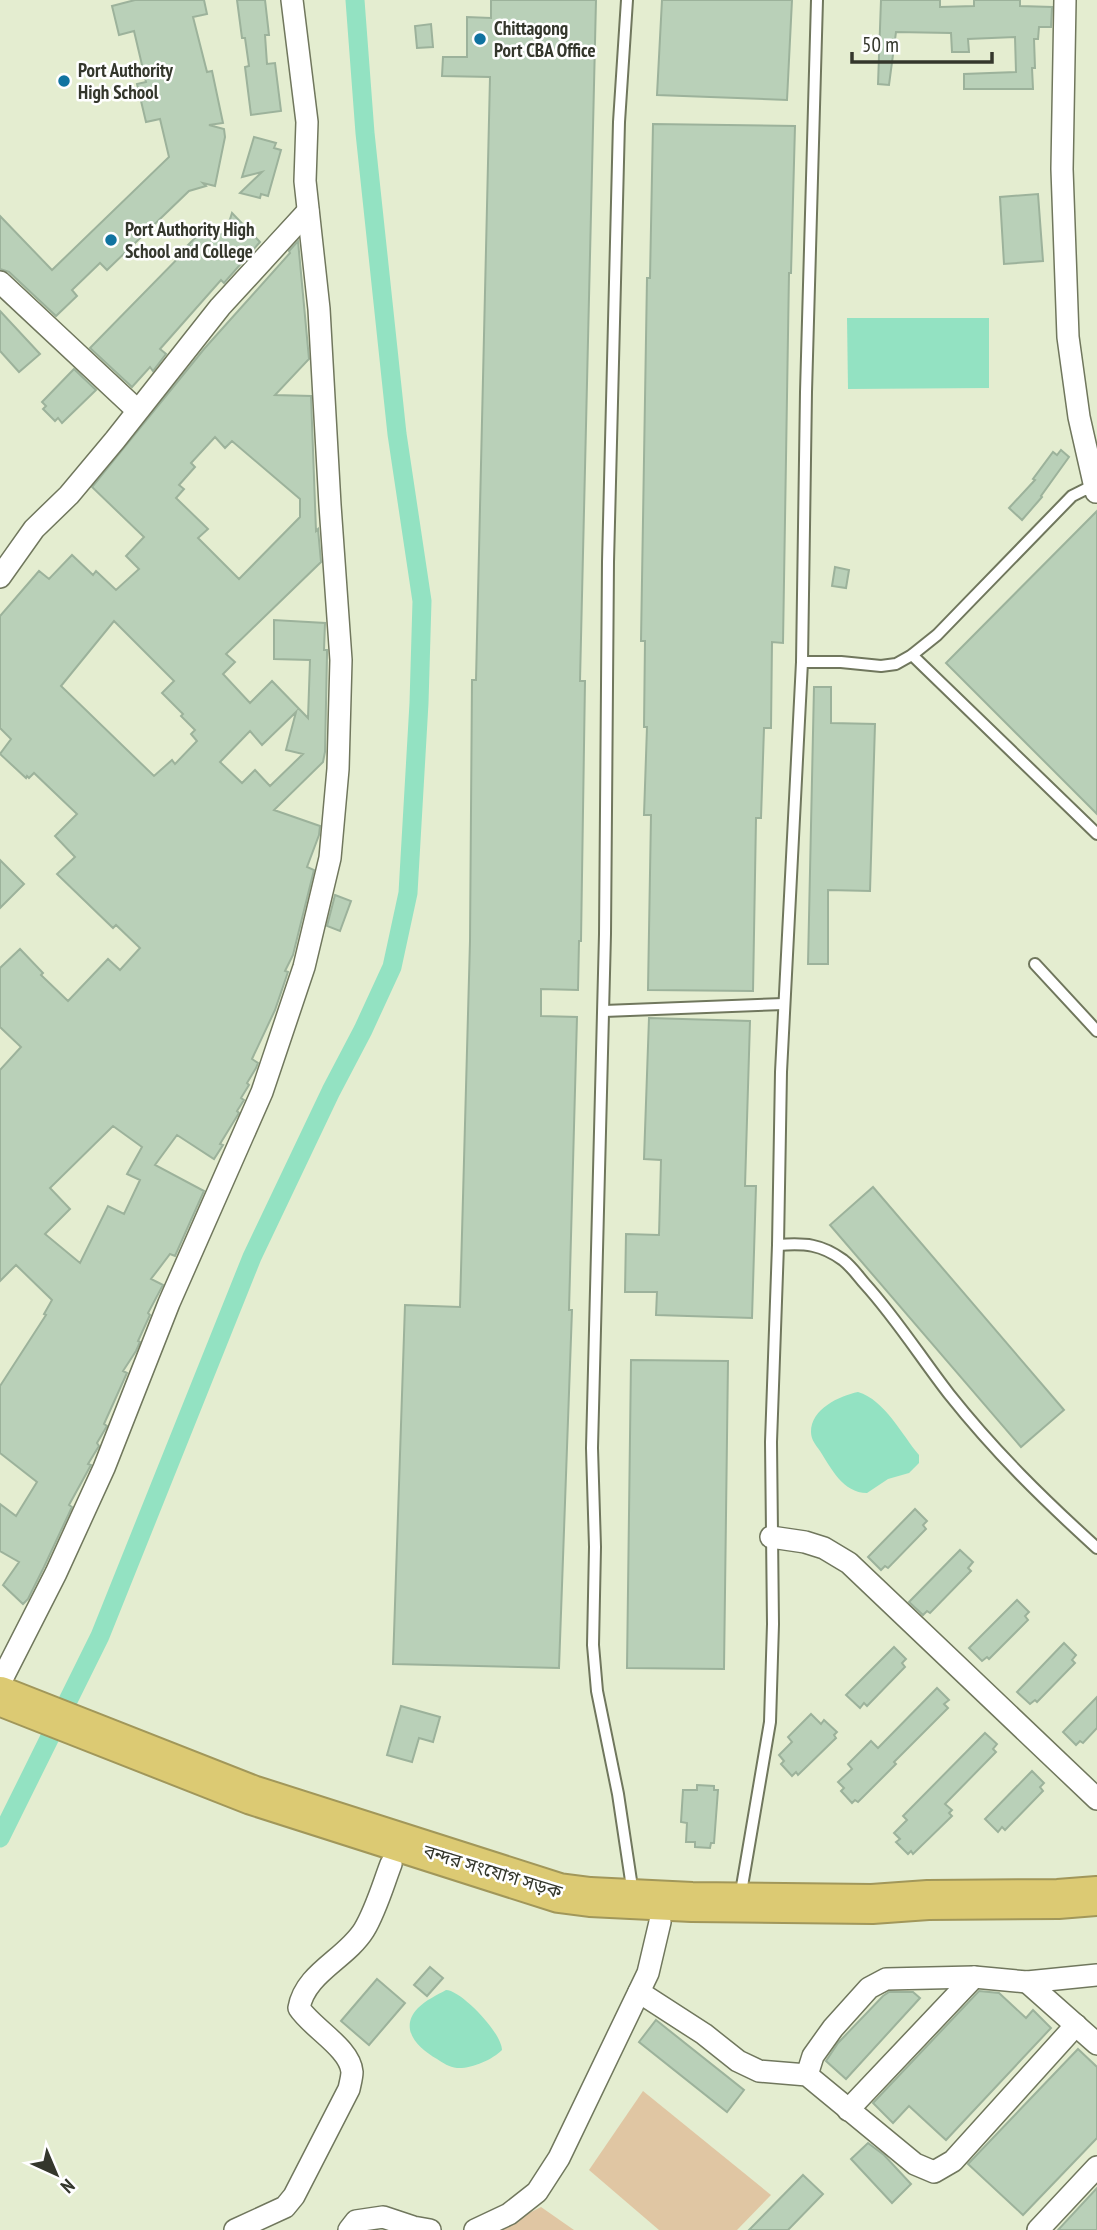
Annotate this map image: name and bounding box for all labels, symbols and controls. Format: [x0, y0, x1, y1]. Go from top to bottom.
place label: Chittagong Port CBA Office [494, 16, 596, 62]
scale bar [852, 21, 992, 65]
marker: Chittagong Port CBA Office [472, 31, 488, 47]
text: 50 m [862, 31, 899, 58]
place label: Port Authority High School [78, 58, 173, 104]
marker: Port Authority High School [56, 73, 72, 89]
place label: Port Authority High School and College [125, 217, 255, 263]
marker: Port Authority High School and College [103, 232, 119, 248]
street label: বন্দর সংযোগ সড়ক [420, 1838, 566, 1904]
north arrow [21, 2139, 91, 2209]
text: N [56, 2174, 80, 2198]

